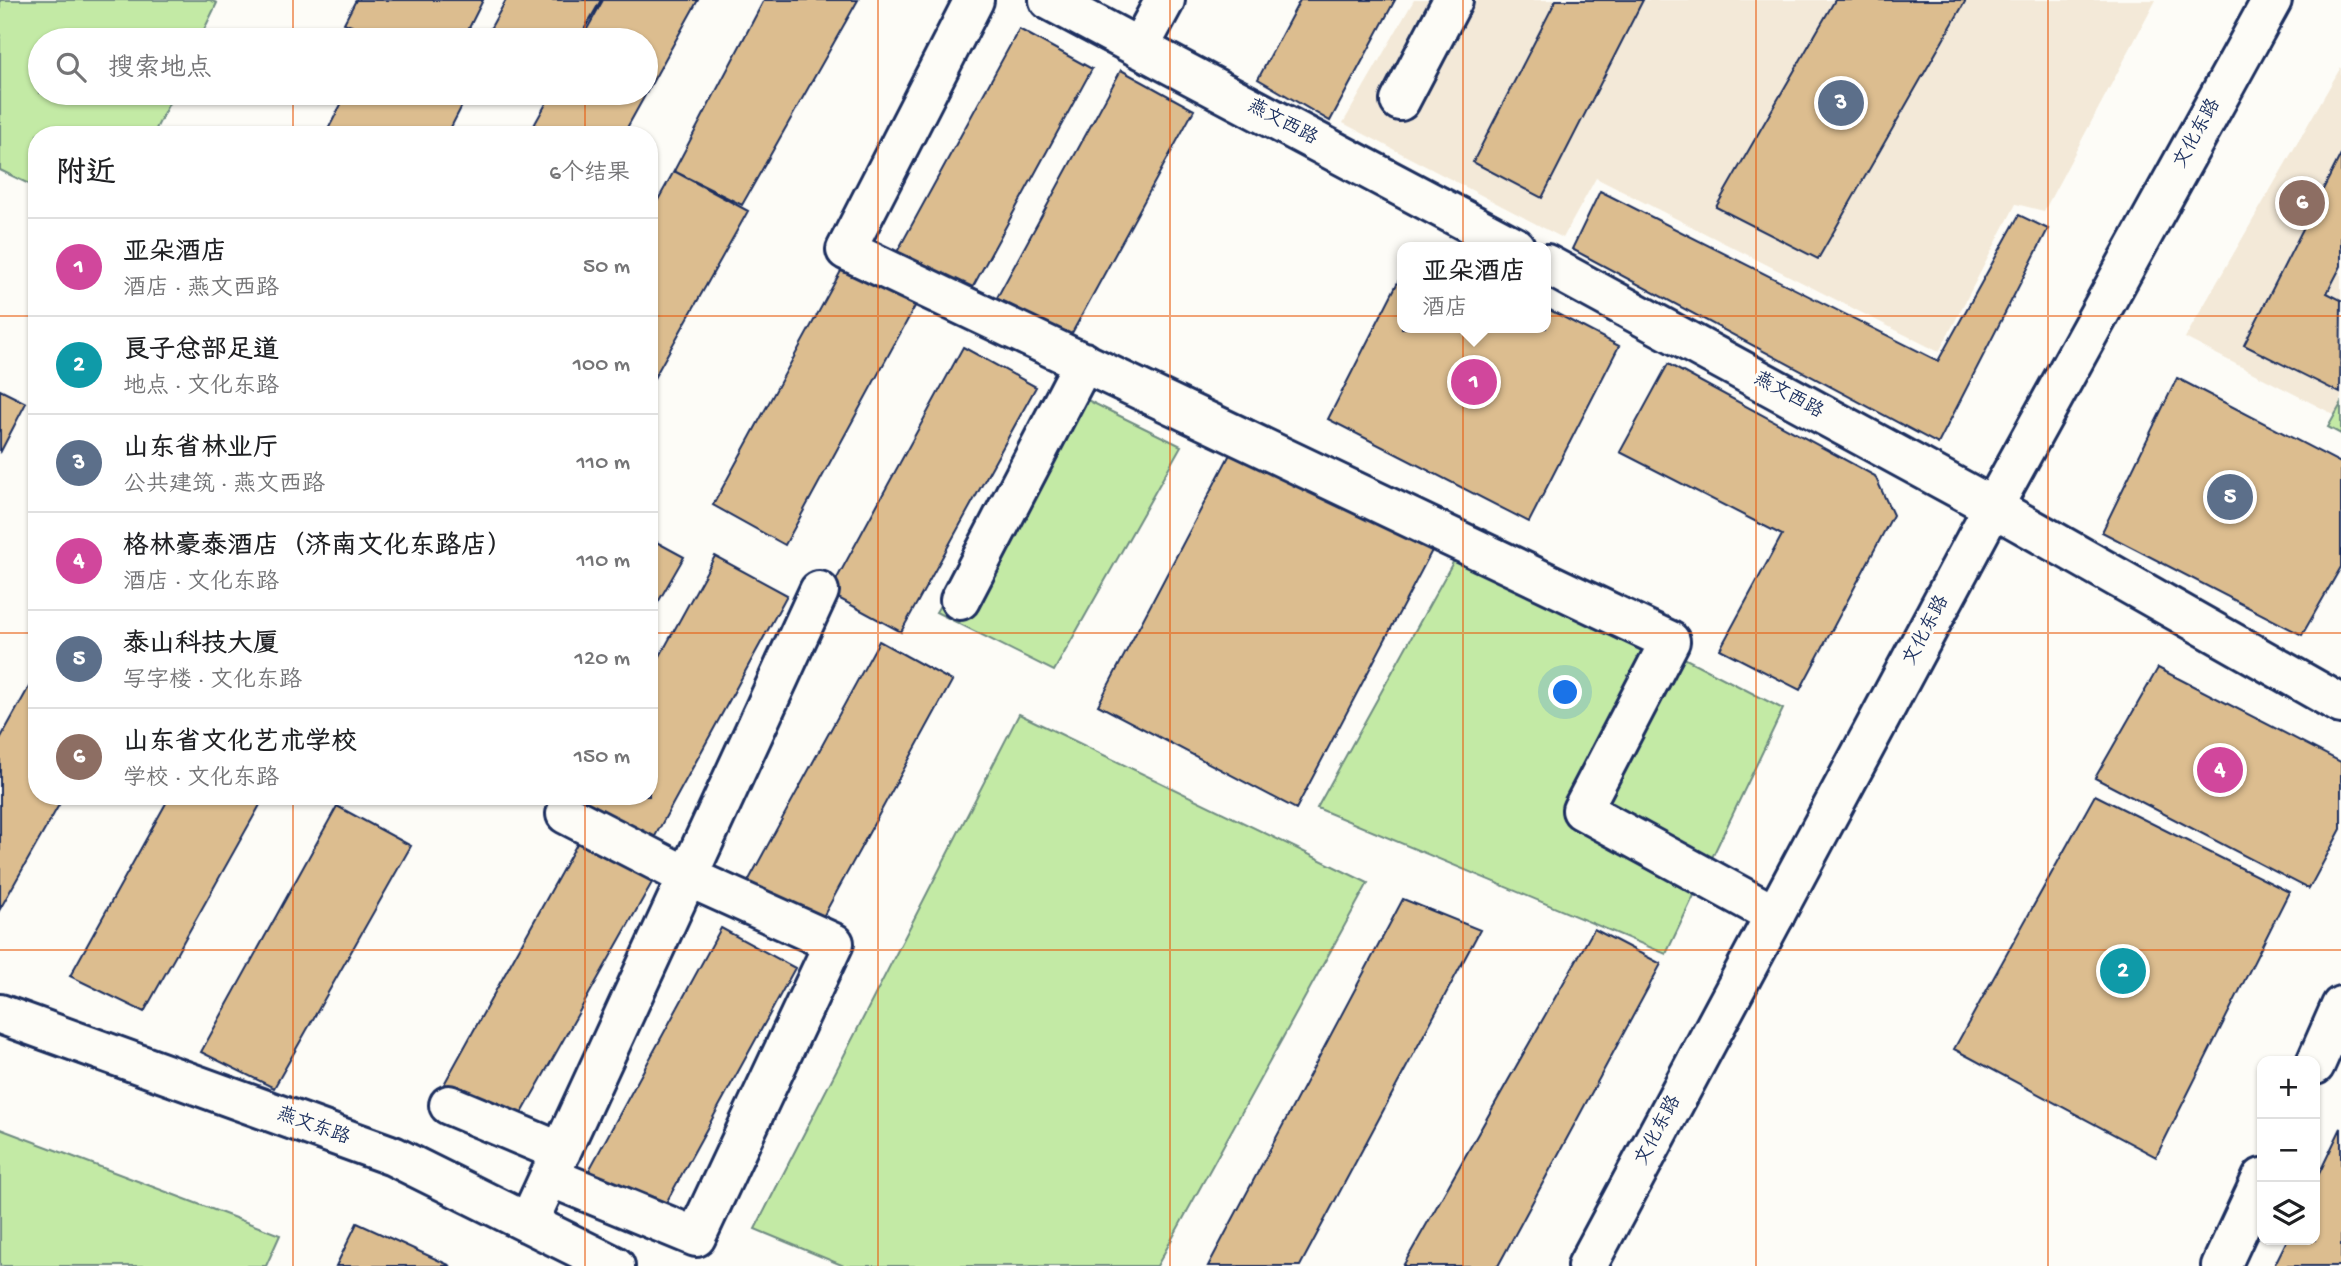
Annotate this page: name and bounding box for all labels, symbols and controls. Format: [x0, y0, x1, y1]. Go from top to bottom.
search box [28, 28, 658, 105]
icon: search [52, 48, 90, 86]
text: 搜索地点 [108, 55, 212, 86]
pin: 3 [1818, 77, 1864, 129]
street label: 燕文西路 [1243, 94, 1321, 151]
street label: 文化东路 [2169, 95, 2226, 173]
text: 附近 [56, 158, 116, 193]
text: 6个结果 [549, 161, 630, 188]
pin: 6 [2279, 177, 2325, 229]
text: 亚朵酒店 [123, 239, 227, 270]
popup [1397, 242, 1551, 333]
text: 1 [74, 254, 84, 281]
text: 50 m [583, 254, 630, 281]
text: 亚朵酒店 [1422, 259, 1526, 290]
text: 酒店 · 燕文西路 [123, 276, 279, 303]
text: 酒店 [1422, 296, 1468, 323]
text: 良子总部足道 [123, 337, 279, 368]
text: 2 [73, 352, 85, 379]
text: 100 m [573, 352, 630, 379]
pin: 1 [1451, 356, 1497, 408]
street label: 燕文西路 [1749, 367, 1827, 424]
text: 地点 · 文化东路 [123, 374, 279, 401]
text: 山东省林业厅 [123, 435, 279, 466]
text: 3 [73, 450, 85, 477]
text: 110 m [577, 450, 630, 477]
pin: 5 [2207, 471, 2253, 523]
text: 公共建筑 · 燕文西路 [123, 472, 325, 499]
text: 格林豪泰酒店（济南文化东路店） [123, 533, 513, 564]
text: 4 [74, 548, 84, 575]
text: 110 m [577, 548, 630, 575]
text: 酒店 · 文化东路 [123, 570, 279, 597]
street label: 文化东路 [1898, 592, 1955, 670]
text: 泰山科技大厦 [123, 631, 279, 662]
text: 5 [73, 646, 85, 673]
text: 120 m [575, 646, 630, 673]
text: 写字楼 · 文化东路 [123, 668, 302, 695]
your location [1548, 675, 1582, 709]
text: 山东省文化艺术学校 [123, 729, 357, 760]
text: 6 [73, 744, 85, 771]
text: 150 m [574, 744, 630, 771]
pin: 4 [2197, 744, 2243, 796]
text: 学校 · 文化东路 [123, 766, 279, 793]
pin: 2 [2100, 945, 2146, 997]
map controls [2257, 1056, 2320, 1245]
button: + [2257, 1056, 2320, 1119]
street label: 文化东路 [1630, 1092, 1687, 1170]
street label: 燕文东路 [273, 1102, 353, 1151]
button: − [2257, 1119, 2320, 1182]
button: layers [2257, 1182, 2320, 1245]

